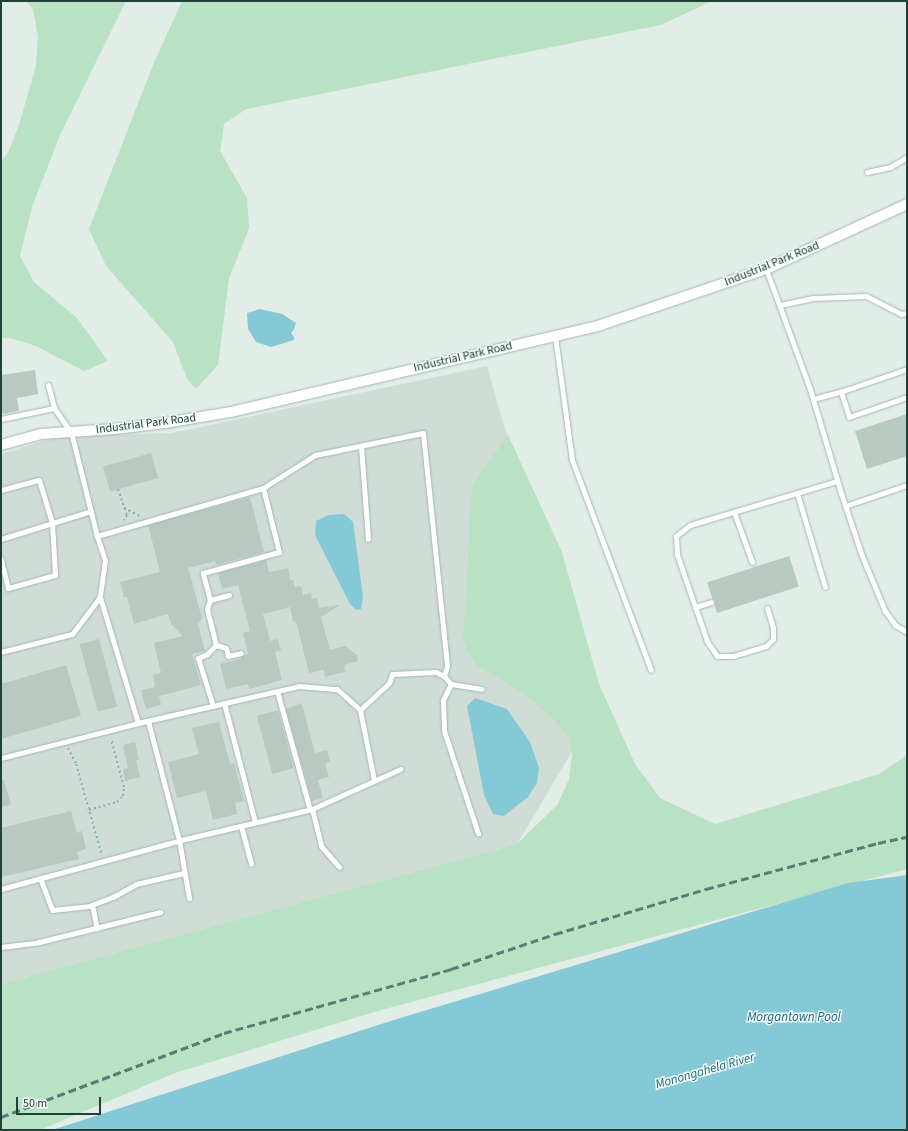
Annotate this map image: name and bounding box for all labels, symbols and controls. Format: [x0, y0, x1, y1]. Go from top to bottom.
street label: Industrial Park Road [722, 238, 822, 290]
street label: Industrial Park Road [412, 339, 514, 375]
street label: Industrial Park Road [95, 411, 197, 437]
water label: Morgantown Pool [747, 1009, 841, 1025]
water label: Monongahela River [654, 1049, 756, 1093]
scale bar [18, 1089, 103, 1115]
text: 50 m [23, 1095, 47, 1112]

